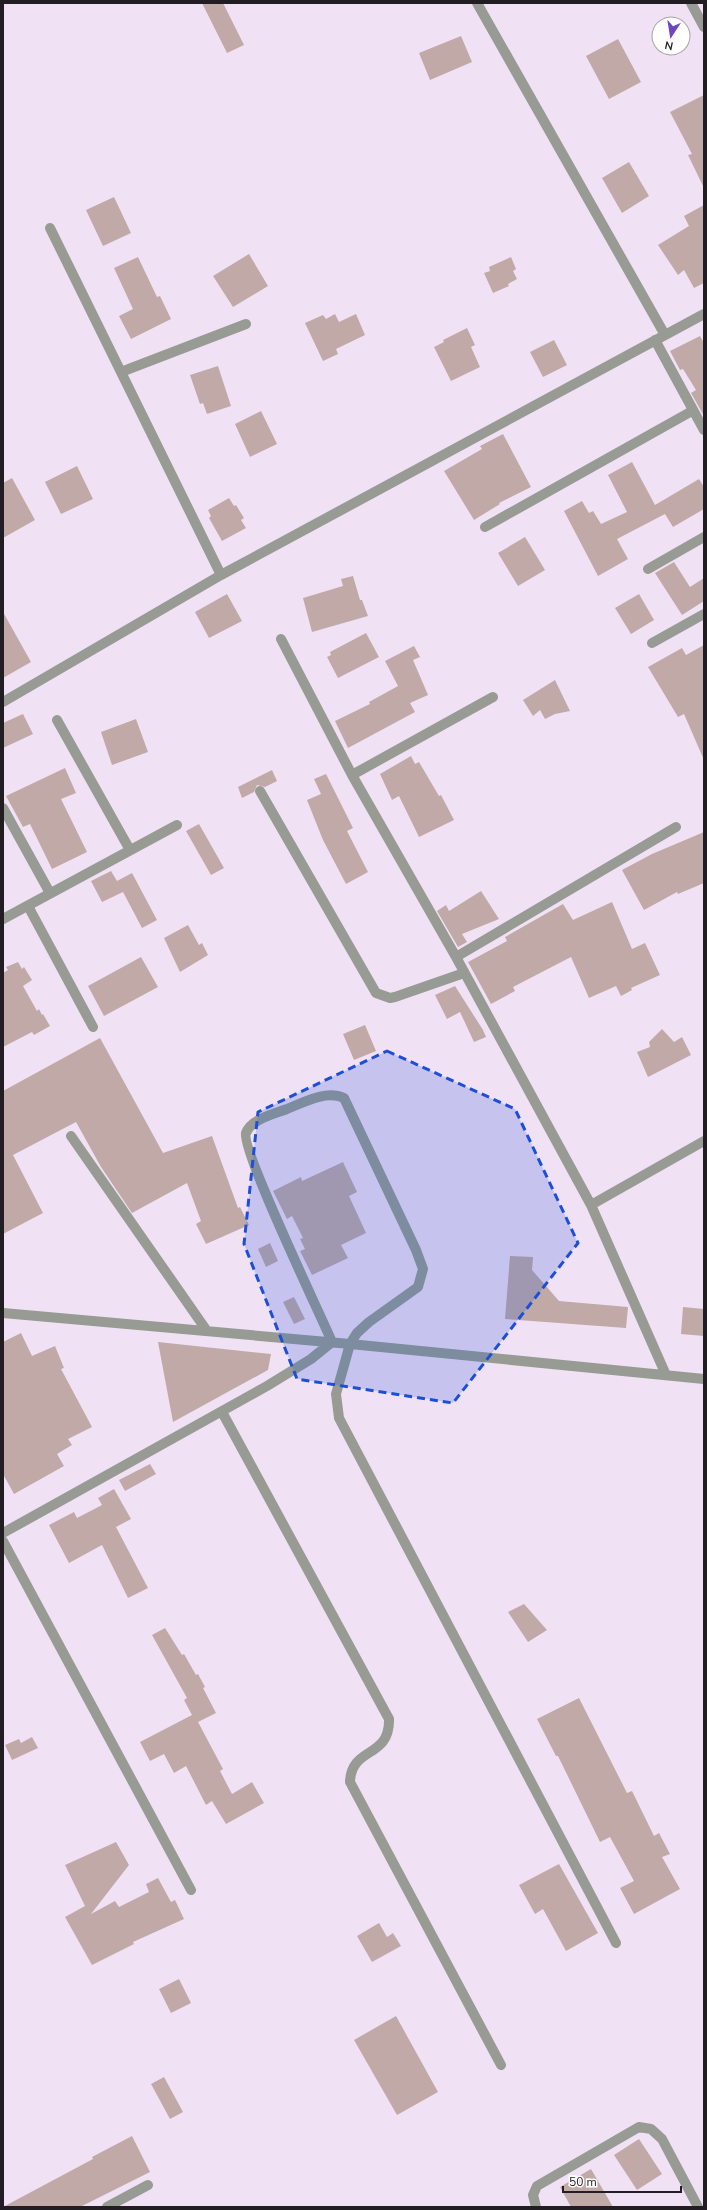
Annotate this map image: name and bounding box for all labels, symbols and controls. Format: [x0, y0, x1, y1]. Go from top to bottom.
north arrow [651, 16, 691, 56]
text: N [663, 37, 675, 53]
scale bar [563, 2168, 681, 2194]
text: 50 m [569, 2174, 597, 2190]

